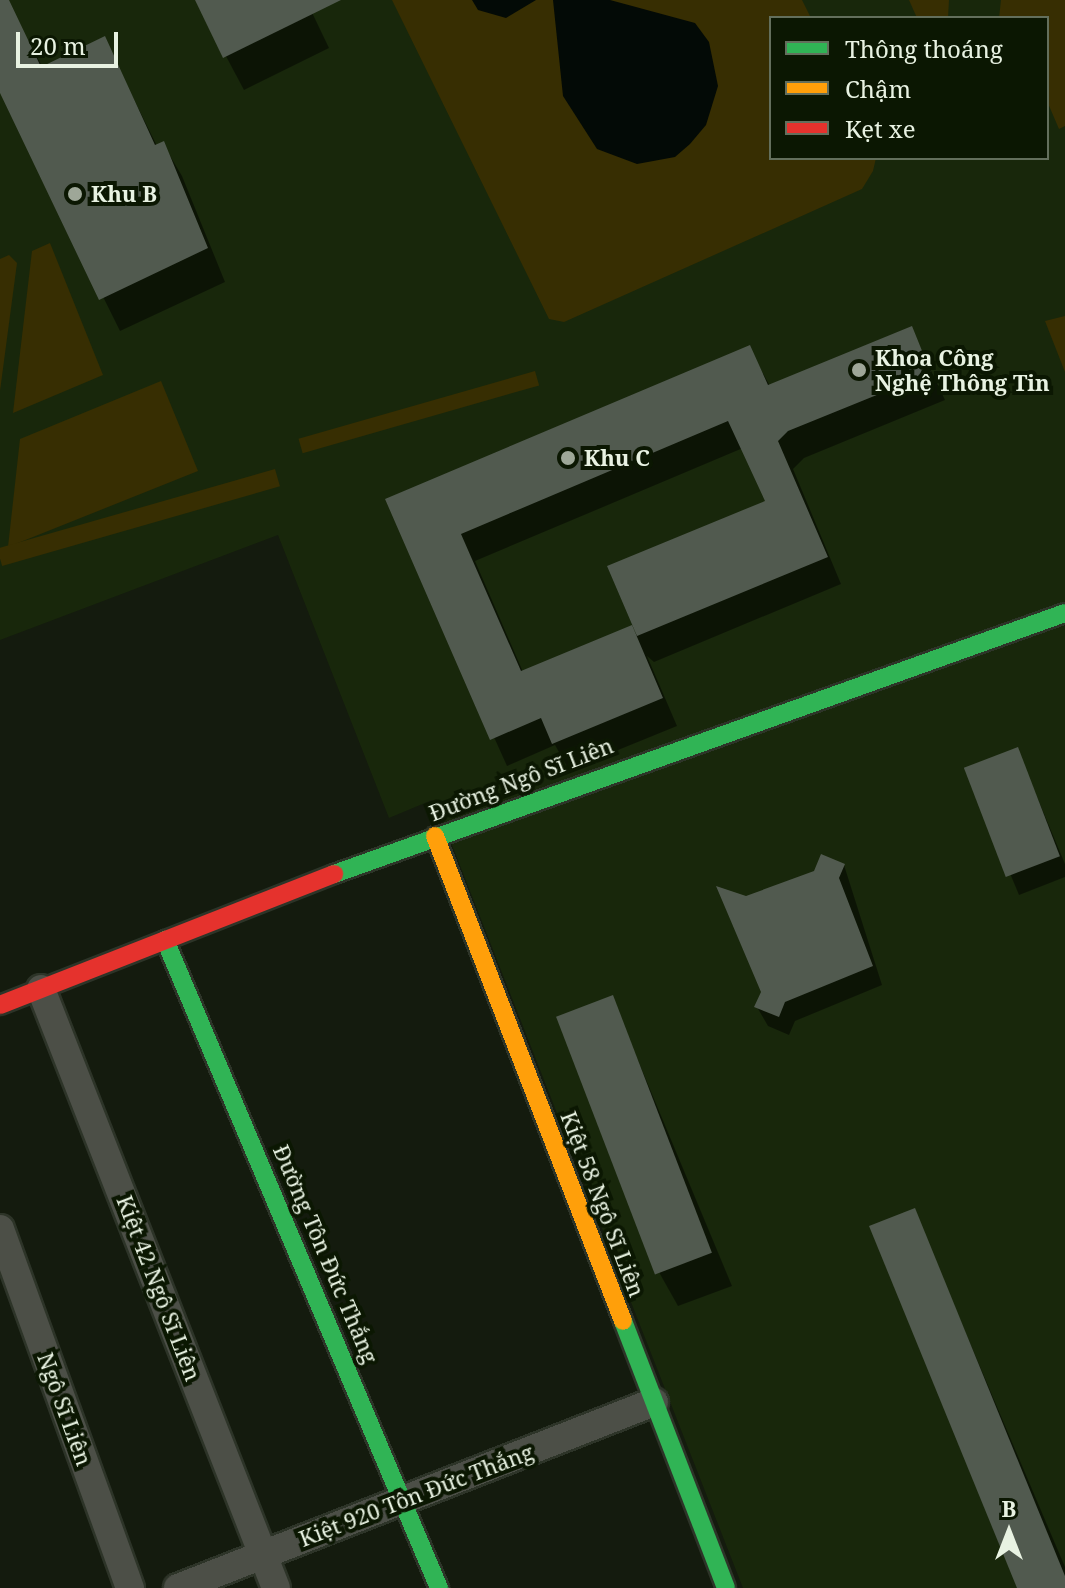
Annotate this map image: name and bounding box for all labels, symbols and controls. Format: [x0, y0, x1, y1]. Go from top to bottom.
scale bar [20, 16, 122, 66]
legend [769, 16, 1049, 160]
text: 20 m [30, 29, 86, 62]
text: Thông thoáng [845, 32, 1003, 65]
text: Chậm [845, 72, 911, 105]
text: Kẹt xe [845, 112, 916, 145]
place label: Khu B [91, 181, 157, 207]
marker: Khu B [66, 185, 84, 203]
place label: Khoa Công Nghệ Thông Tin [875, 344, 1050, 396]
marker: Khoa Công Nghệ Thông Tin [850, 361, 868, 379]
place label: Khu C [584, 445, 650, 471]
marker: Khu C [559, 449, 577, 467]
street label: Đường Ngô Sĩ Liên [425, 732, 617, 826]
street label: Kiệt 58 Ngô Sĩ Liên [555, 1108, 651, 1300]
street label: Đường Tôn Đức Thắng [268, 1141, 384, 1367]
street label: Kiệt 42 Ngô Sĩ Liên [111, 1192, 207, 1384]
street label: Ngô Sĩ Liên [32, 1349, 98, 1469]
street label: Kiệt 920 Tôn Đức Thắng [295, 1438, 537, 1552]
north arrow [969, 1492, 1049, 1572]
text: B [1002, 1493, 1016, 1523]

